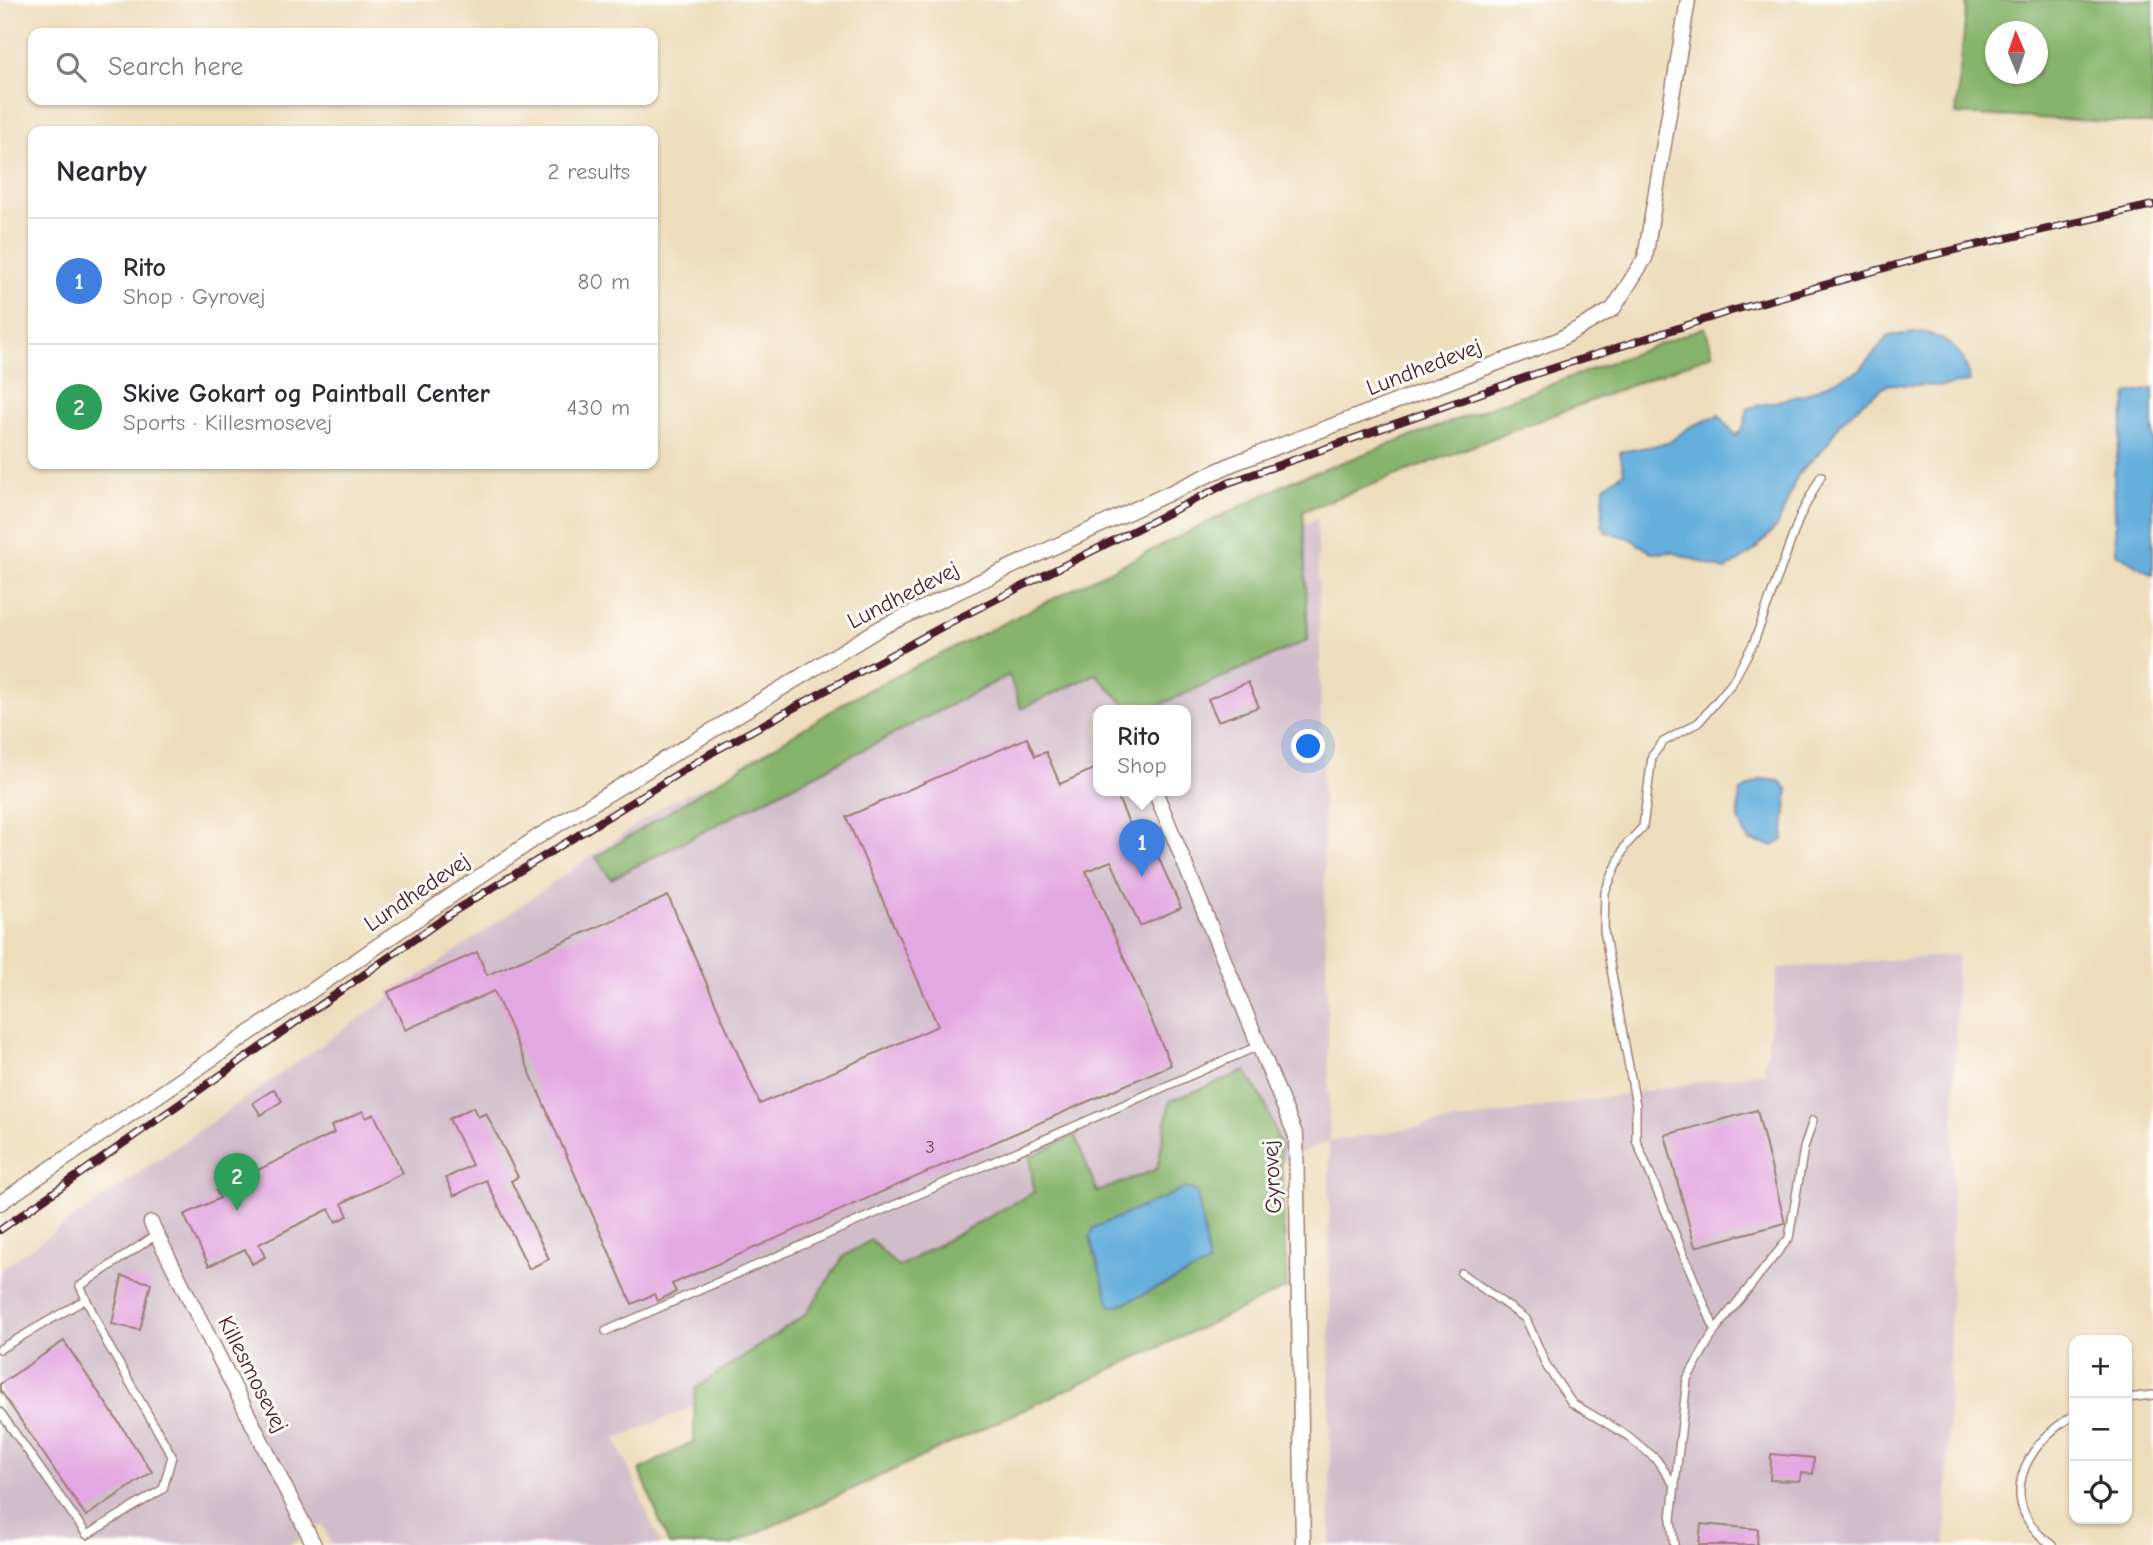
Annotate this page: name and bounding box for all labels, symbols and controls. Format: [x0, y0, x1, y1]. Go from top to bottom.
north arrow [1985, 21, 2048, 84]
search box [28, 28, 658, 105]
icon: search [52, 48, 90, 86]
text: Search here [108, 52, 243, 82]
text: Nearby [56, 154, 147, 189]
text: 2 results [548, 158, 630, 185]
text: Rito [123, 253, 166, 283]
text: 1 [74, 268, 84, 295]
text: 80 m [577, 268, 630, 295]
text: Shop · Gyrovej [123, 283, 265, 310]
street label: Lundhedevej [1362, 333, 1486, 401]
text: Skive Gokart og Paintball Center [123, 379, 490, 409]
text: 2 [73, 394, 85, 421]
text: 430 m [567, 394, 630, 421]
text: Sports · Killesmosevej [123, 409, 332, 436]
street label: Lundhedevej [843, 555, 963, 635]
popup [1093, 705, 1191, 796]
text: Rito [1117, 722, 1160, 752]
your location [1291, 729, 1325, 763]
text: Shop [1117, 752, 1167, 779]
pin: 1 [1119, 819, 1165, 877]
street label: Lundhedevej [359, 847, 475, 937]
house number: 3 [925, 1136, 935, 1158]
street label: Gyrovej [1257, 1140, 1287, 1214]
pin: 2 [214, 1153, 260, 1211]
street label: Killesmosevej [212, 1311, 294, 1437]
map controls [2069, 1335, 2132, 1524]
button: + [2069, 1335, 2132, 1398]
button: − [2069, 1398, 2132, 1461]
button: locate [2069, 1461, 2132, 1524]

